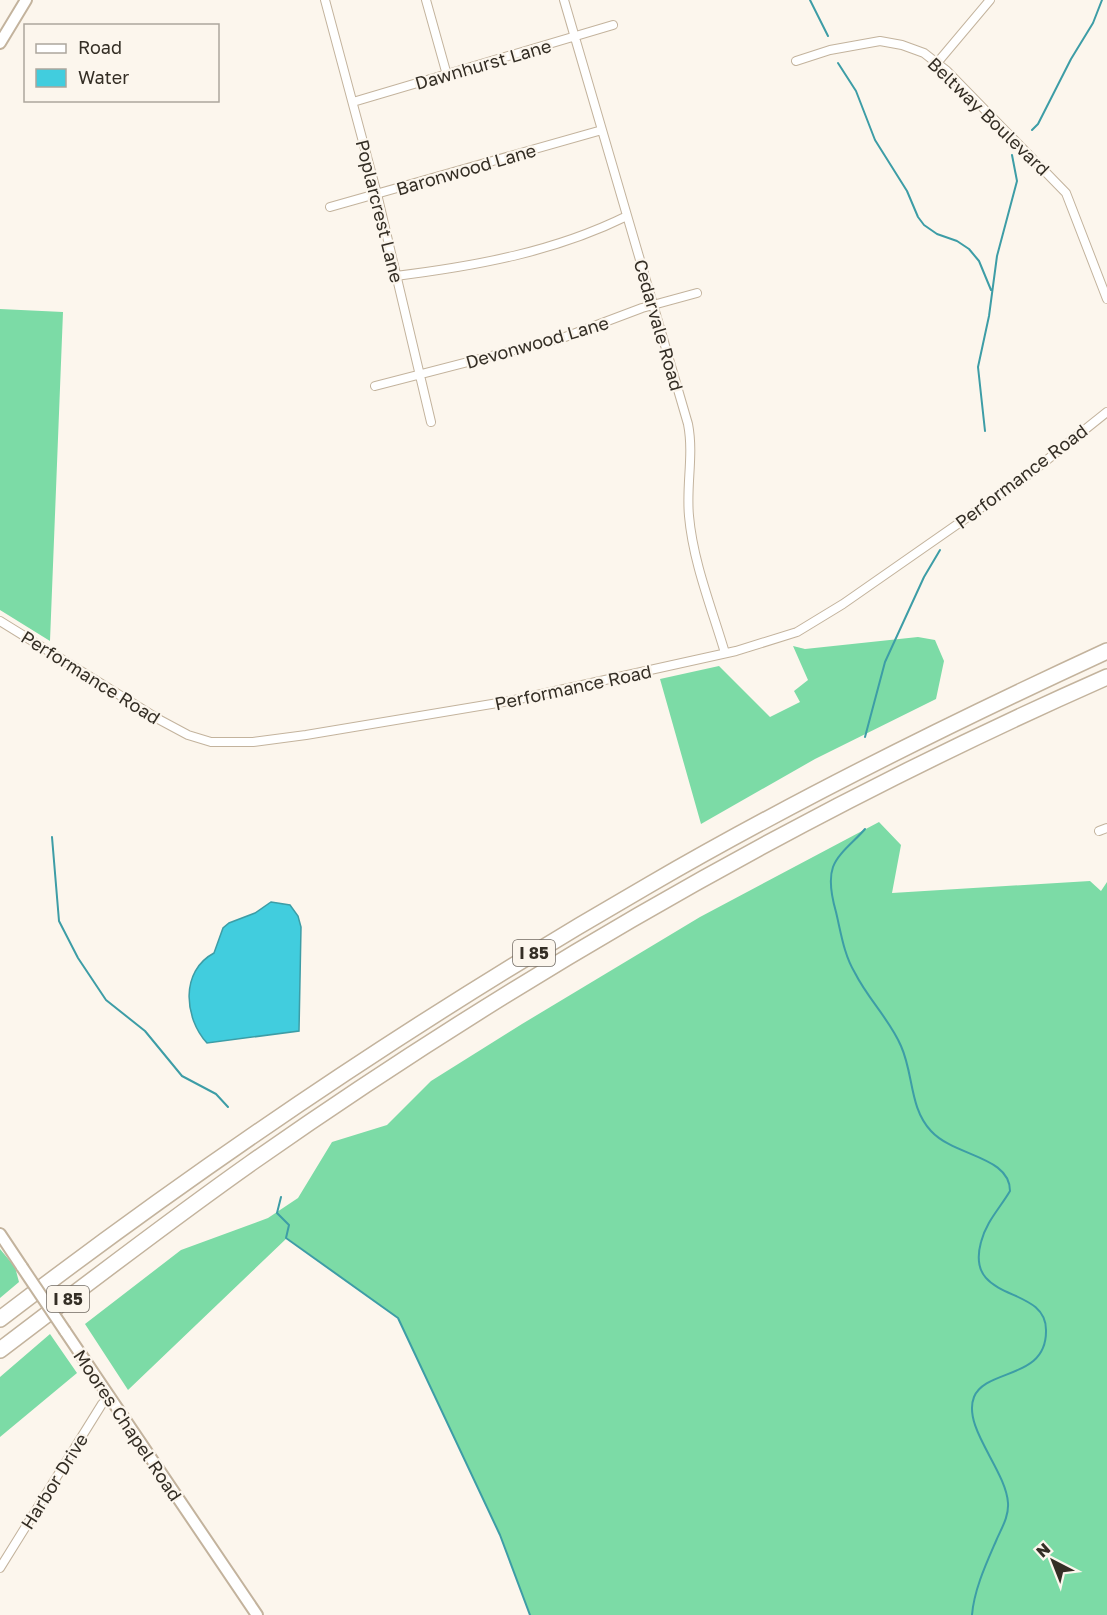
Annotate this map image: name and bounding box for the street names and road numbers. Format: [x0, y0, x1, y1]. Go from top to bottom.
street label: Dawnhurst Lane [412, 34, 554, 94]
street label: Beltway Boulevard [923, 52, 1055, 180]
street label: Poplarcrest Lane [352, 137, 408, 285]
street label: Baronwood Lane [394, 139, 538, 199]
street label: Cedarvale Road [630, 257, 688, 393]
street label: Devonwood Lane [463, 311, 611, 373]
street label: Performance Road [951, 419, 1091, 533]
street label: Performance Road [17, 625, 165, 729]
street label: Performance Road [493, 660, 653, 714]
road number: I 85 [513, 940, 555, 966]
road number: I 85 [47, 1286, 89, 1312]
street label: Moores Chapel Road [69, 1345, 187, 1505]
street label: Harbor Drive [16, 1429, 92, 1533]

